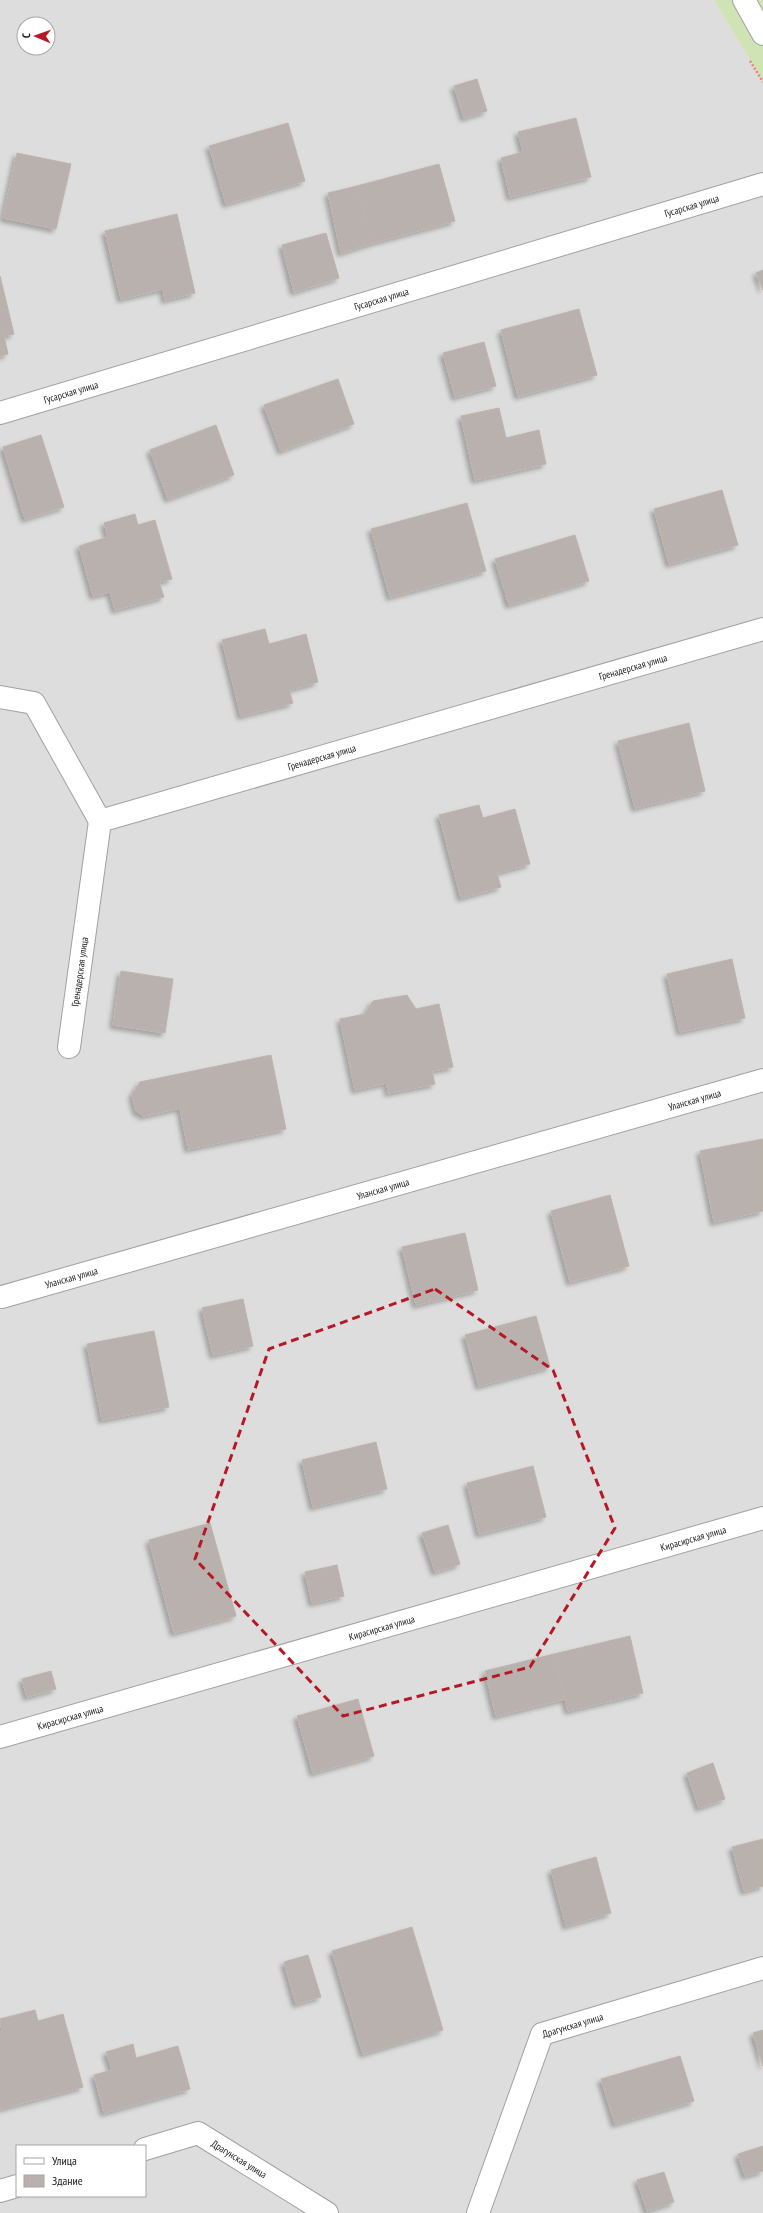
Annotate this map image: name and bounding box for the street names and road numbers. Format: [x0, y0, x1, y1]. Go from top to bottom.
street label: Гусарская улица [663, 192, 720, 220]
street label: Гусарская улица [353, 285, 410, 313]
street label: Гусарская улица [42, 378, 100, 407]
street label: Гренадерская улица [598, 651, 669, 683]
street label: Гренадерская улица [286, 741, 357, 773]
street label: Гренадерская улица [69, 936, 91, 1007]
street label: Уланская улица [667, 1086, 722, 1114]
street label: Уланская улица [355, 1175, 411, 1203]
street label: Уланская улица [44, 1264, 99, 1291]
street label: Кирасирская улица [659, 1523, 728, 1554]
street label: Кирасирская улица [347, 1612, 416, 1644]
street label: Кирасирская улица [36, 1702, 105, 1733]
street label: Драгунская улица [541, 2010, 605, 2041]
street label: Драгунская улица [209, 2137, 269, 2181]

